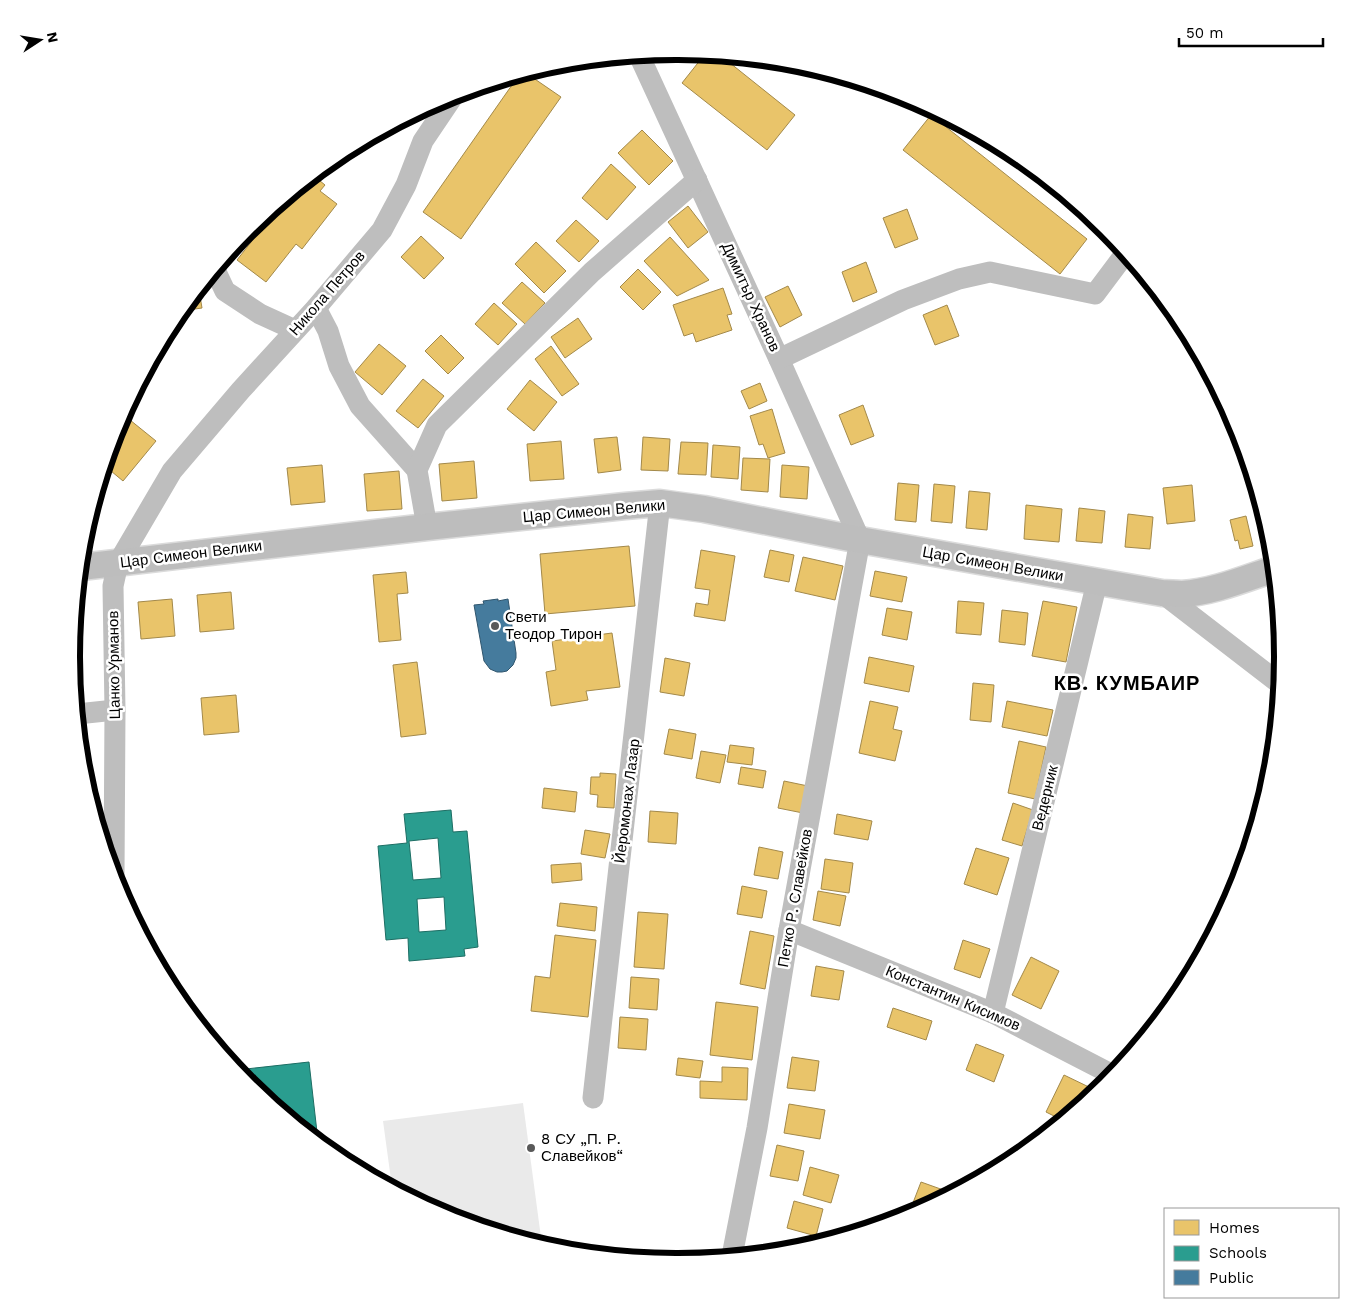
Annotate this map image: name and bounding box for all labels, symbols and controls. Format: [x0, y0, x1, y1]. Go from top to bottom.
north arrow [15, 15, 65, 65]
scale bar [1179, 15, 1323, 47]
text: 50 m [1186, 24, 1223, 42]
text: N [44, 31, 62, 44]
street label: Димитър Хранов [718, 240, 784, 354]
street label: Никола Петров [285, 247, 369, 339]
street label: Цар Симеон Велики [522, 496, 666, 526]
street label: Цар Симеон Велики [119, 536, 263, 572]
street label: Цар Симеон Велики [921, 543, 1065, 585]
place label: Свети Теодор Тирон [505, 608, 602, 643]
street label: Цанко Урманов [104, 610, 124, 719]
marker: Свети Теодор Тирон [489, 620, 501, 632]
district label: КВ. КУМБАИР [1054, 671, 1200, 695]
street label: Йеромонах Лазар [610, 738, 644, 864]
street label: Ведерник [1028, 763, 1062, 833]
street label: Петко Р. Славейков [774, 827, 816, 969]
street label: Константин Кисимов [883, 961, 1023, 1035]
place label: 8 СУ „П. Р. Славейков“ [541, 1130, 623, 1165]
marker: 8 СУ „П. Р. Славейков“ [525, 1142, 537, 1154]
legend [1164, 1208, 1339, 1298]
text: Homes [1209, 1219, 1260, 1237]
text: Schools [1209, 1244, 1267, 1262]
text: Public [1209, 1269, 1254, 1287]

